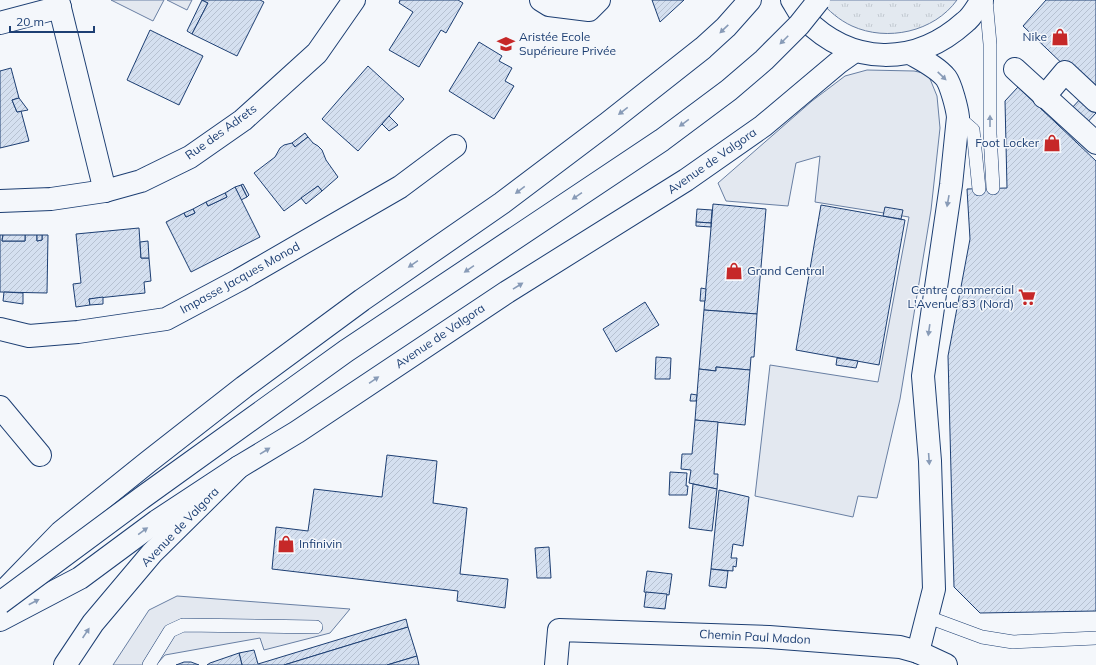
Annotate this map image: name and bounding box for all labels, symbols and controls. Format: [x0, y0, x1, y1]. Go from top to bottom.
scale bar [10, 8, 94, 34]
text: 20 m [16, 14, 44, 29]
one-way arrow [719, 24, 729, 34]
shop icon: Nike [1050, 27, 1070, 47]
place label: Aristée Ecole Supérieure Privée [519, 29, 616, 58]
place label: Nike [1023, 29, 1047, 44]
school or university icon: Aristée Ecole Supérieure Privée [496, 34, 516, 54]
one-way arrow [779, 35, 789, 45]
one-way arrow [937, 71, 947, 80]
street label: Rue des Adrets [182, 101, 259, 163]
one-way arrow [618, 107, 629, 115]
one-way arrow [987, 114, 993, 127]
one-way arrow [679, 119, 690, 127]
street label: Avenue de Valgora [664, 124, 759, 197]
shop icon: Foot Locker [1042, 133, 1062, 153]
place label: Foot Locker [975, 135, 1040, 150]
one-way arrow [514, 186, 525, 194]
one-way arrow [572, 192, 582, 200]
one-way arrow [945, 195, 951, 207]
street label: Impasse Jacques Monod [177, 238, 302, 317]
one-way arrow [408, 260, 418, 268]
shop icon: Grand Central [724, 261, 744, 281]
place label: Grand Central [747, 263, 825, 278]
one-way arrow [464, 265, 474, 273]
one-way arrow [512, 282, 523, 289]
place label: Centre commercial L'Avenue 83 (Nord) [907, 282, 1014, 311]
supermarket icon: Centre commercial L'Avenue 83 (Nord) [1017, 287, 1037, 307]
street label: Avenue de Valgora [392, 300, 487, 371]
one-way arrow [926, 324, 932, 336]
one-way arrow [369, 376, 379, 384]
one-way arrow [260, 447, 270, 455]
one-way arrow [926, 453, 933, 465]
street label: Avenue de Valgora [138, 484, 222, 570]
one-way arrow [138, 527, 149, 536]
shop icon: Infinivin [276, 534, 296, 554]
place label: Infinivin [299, 536, 342, 551]
one-way arrow [29, 599, 40, 605]
street label: Chemin Paul Madon [699, 626, 811, 647]
one-way arrow [82, 627, 90, 638]

